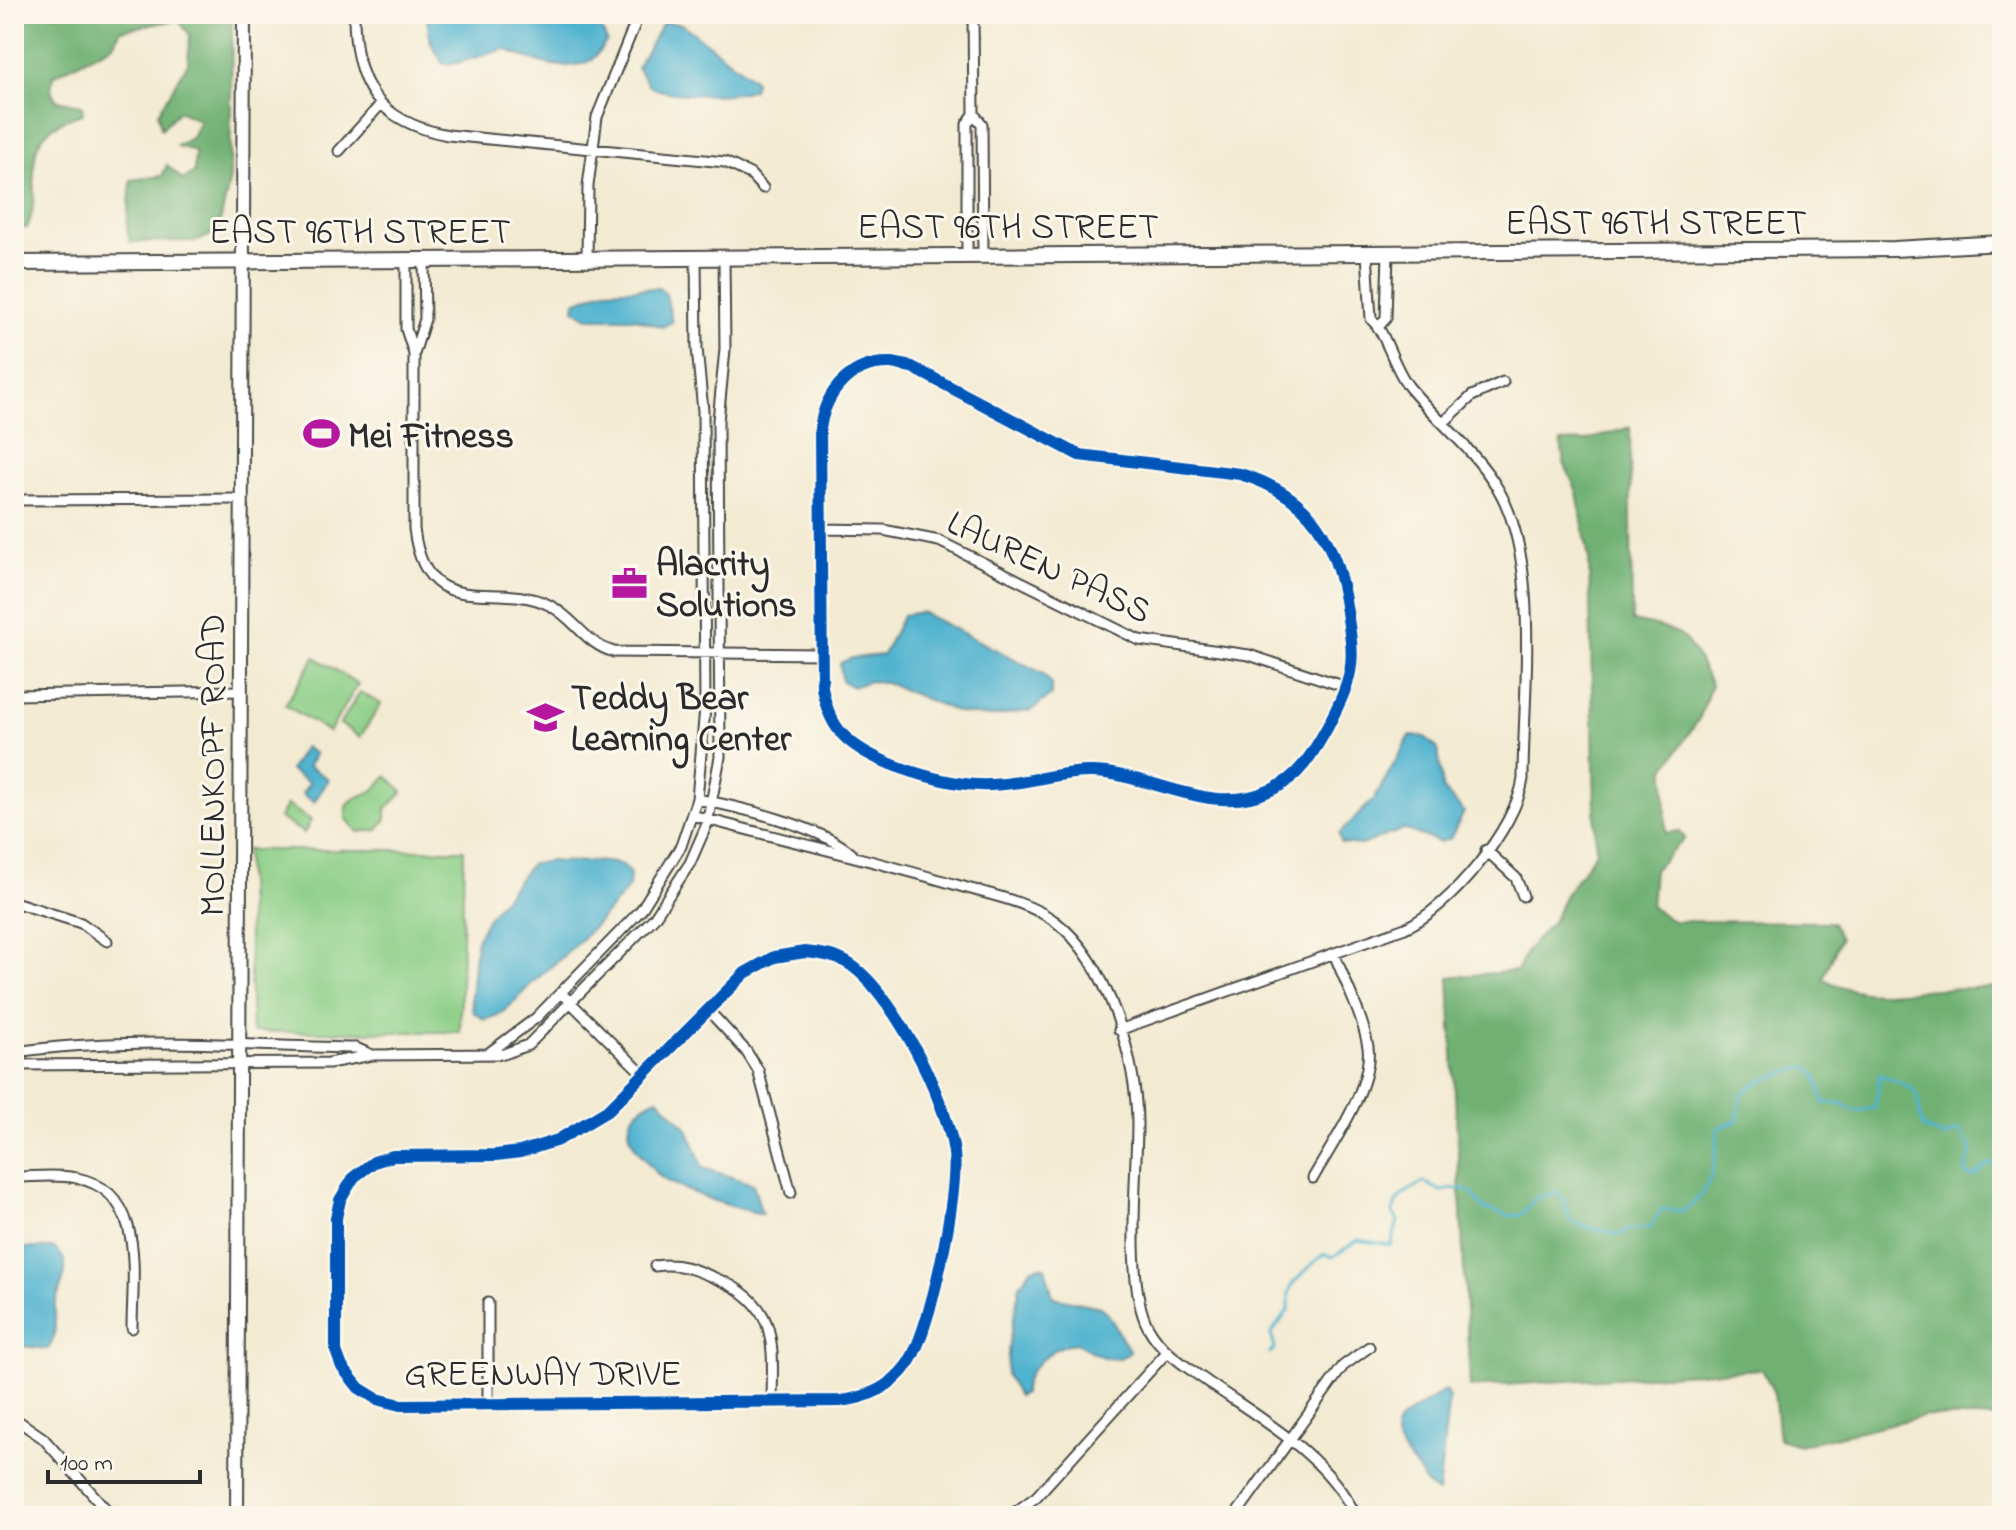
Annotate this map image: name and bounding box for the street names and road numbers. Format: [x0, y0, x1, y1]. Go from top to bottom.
street label: EAST 96TH STREET [1505, 199, 1807, 252]
street label: EAST 96TH STREET [857, 203, 1159, 256]
street label: EAST 96TH STREET [209, 208, 511, 261]
street label: LAUREN PASS [937, 498, 1159, 640]
street label: MOLLENKOPF ROAD [189, 614, 242, 916]
street label: GREENWAY DRIVE [404, 1350, 682, 1403]

